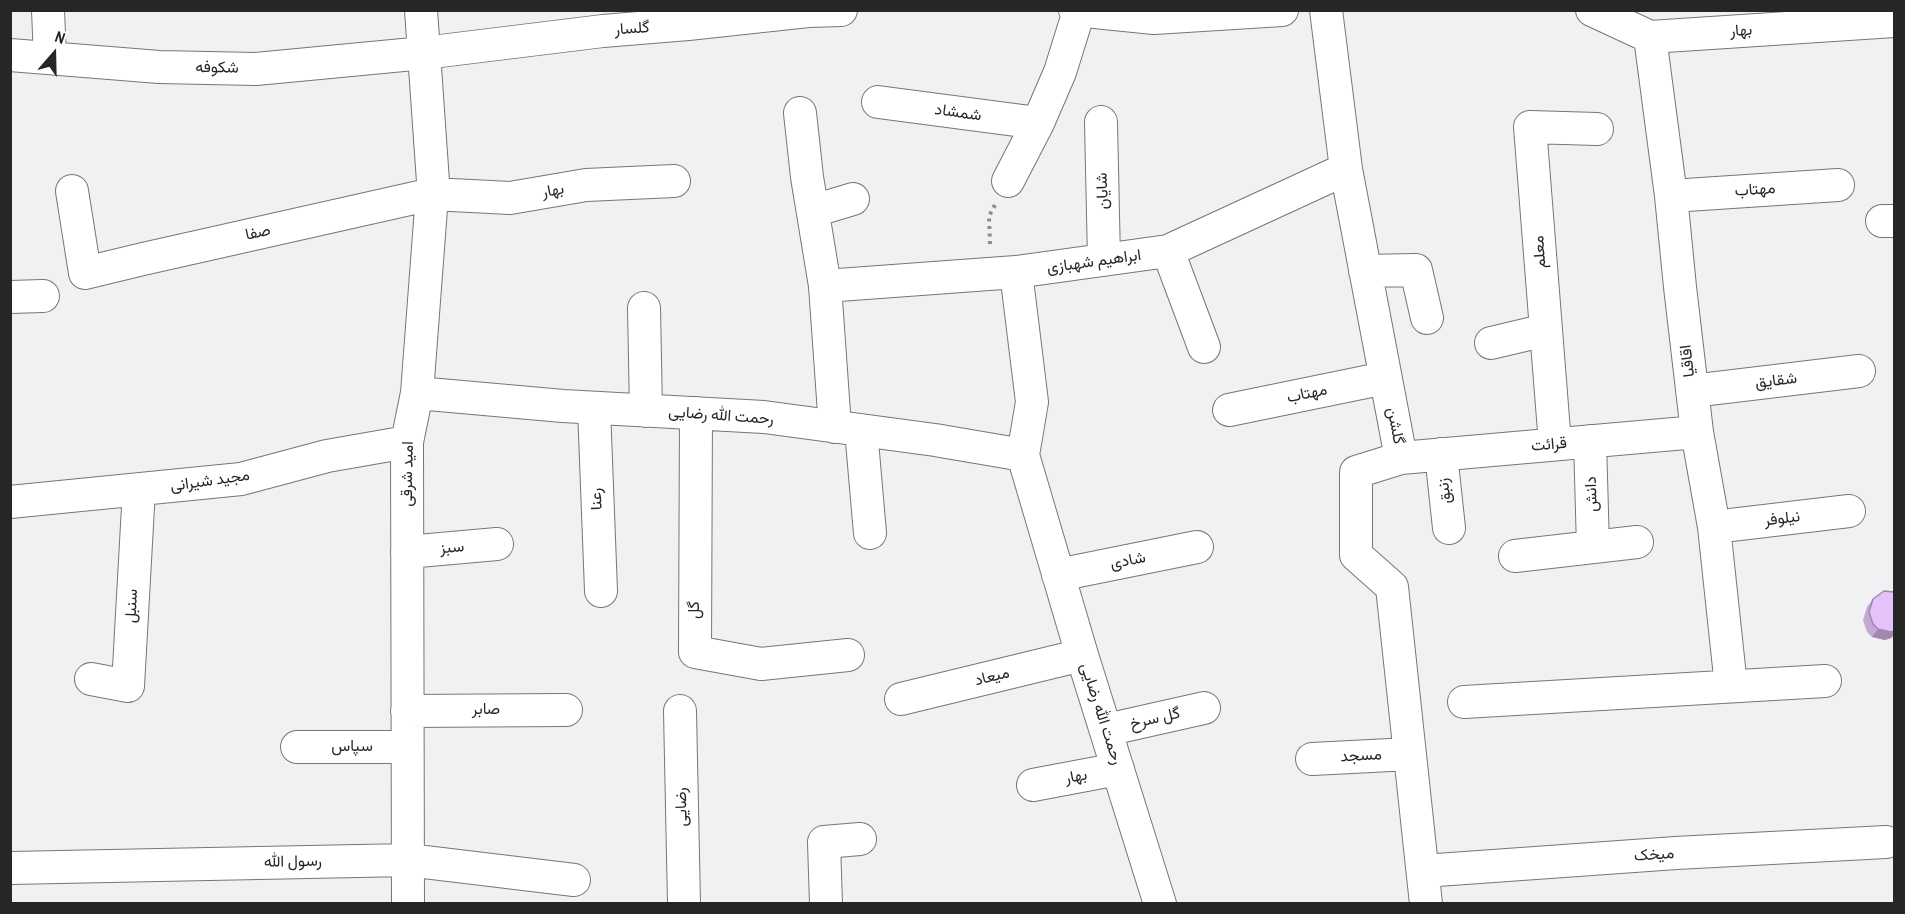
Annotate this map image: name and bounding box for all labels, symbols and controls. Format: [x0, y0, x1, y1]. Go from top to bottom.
street label: گلسار [614, 18, 650, 40]
street label: بهار [1729, 21, 1753, 41]
north arrow [24, 24, 84, 84]
text: N [52, 25, 68, 49]
street label: شکوفه [195, 58, 239, 78]
street label: شمشاد [933, 100, 983, 126]
street label: شایان [1093, 172, 1113, 210]
street label: مهتاب [1734, 179, 1776, 201]
street label: بهار [540, 180, 566, 202]
street label: صفا [244, 221, 272, 245]
street label: معلم [1529, 235, 1551, 269]
street label: ابراهیم شهبازی [1046, 246, 1142, 278]
street label: اقاقیا [1676, 344, 1700, 378]
street label: شقایق [1754, 369, 1798, 393]
street label: مهتاب [1285, 380, 1329, 408]
street label: رحمت الله رضایی [668, 403, 774, 429]
street label: گلشن [1382, 406, 1408, 446]
street label: قرائت [1530, 434, 1568, 456]
street label: امید شرقی [398, 441, 418, 507]
street label: مجید شیرانی [169, 466, 251, 496]
street label: دانش [1582, 476, 1602, 512]
street label: زنبق [1434, 477, 1456, 505]
street label: رعنا [587, 488, 607, 510]
street label: نیلوفر [1763, 507, 1801, 531]
street label: سبز [439, 537, 465, 559]
street label: شادی [1109, 548, 1147, 574]
street label: سنبل [122, 588, 142, 624]
street label: گل [685, 601, 705, 619]
street label: رحمت الله رضایی [1076, 661, 1126, 767]
street label: میعاد [973, 663, 1011, 691]
street label: صابر [472, 700, 500, 720]
street label: گل سرخ [1128, 704, 1182, 734]
street label: سپاس [331, 737, 373, 757]
street label: مسجد [1340, 745, 1382, 767]
street label: بهار [1063, 765, 1089, 789]
street label: رضایی [672, 787, 692, 827]
street label: میخک [1633, 844, 1675, 866]
street label: رسول الله [264, 852, 322, 872]

